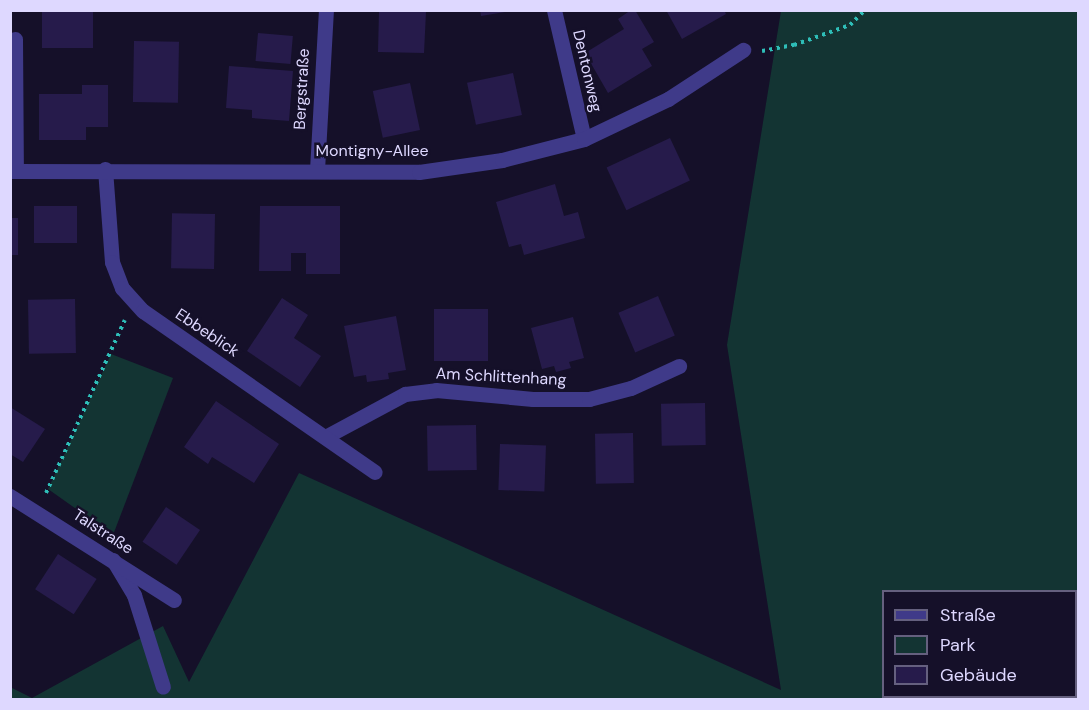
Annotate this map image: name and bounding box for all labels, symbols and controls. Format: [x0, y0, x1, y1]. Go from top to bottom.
street label: Dentonweg [568, 28, 606, 114]
street label: Bergstraße [290, 48, 314, 130]
street label: Montigny-Allee [315, 141, 429, 161]
street label: Ebbeblick [171, 305, 243, 361]
street label: Am Schlittenhang [435, 364, 567, 390]
street label: Talstraße [69, 505, 137, 559]
legend [882, 590, 1077, 698]
text: Straße [940, 603, 996, 627]
text: Park [940, 633, 976, 657]
text: Gebäude [940, 663, 1017, 687]

